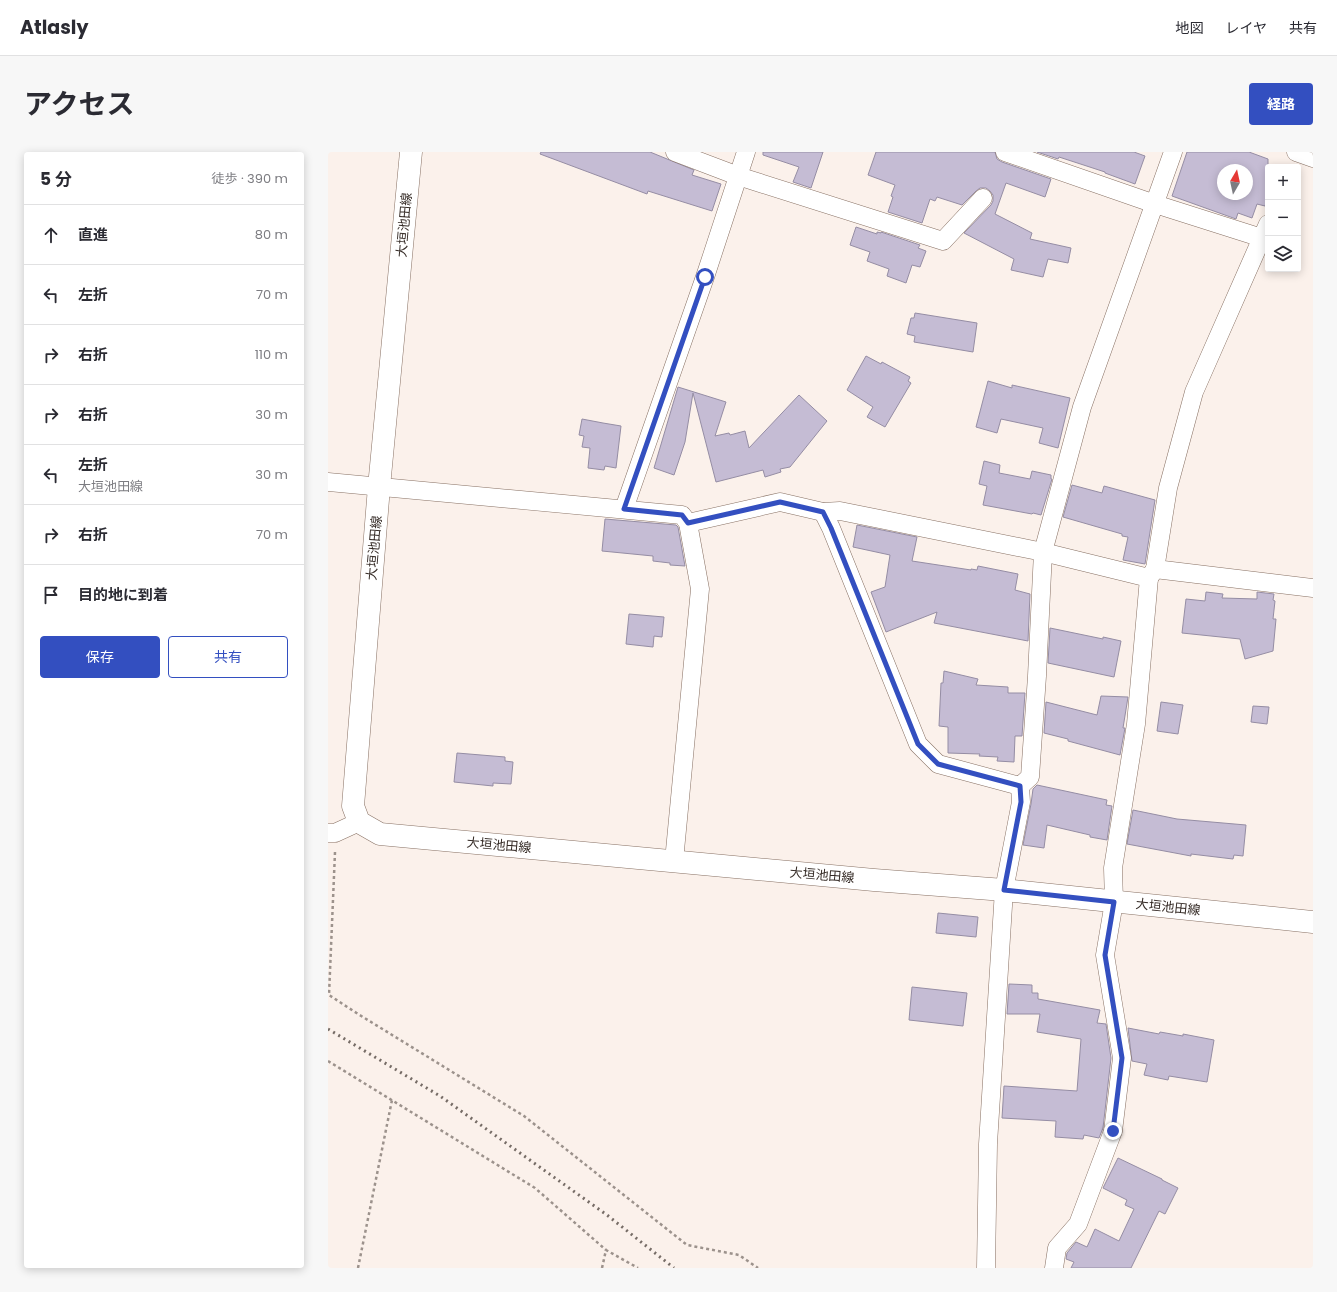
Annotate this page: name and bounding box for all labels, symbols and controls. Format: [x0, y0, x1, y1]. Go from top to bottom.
text: Atlasly [20, 14, 88, 41]
text: 地図 [1175, 18, 1203, 38]
text: レイヤ [1225, 18, 1267, 38]
text: 共有 [1289, 18, 1317, 38]
button: 経路 [1249, 83, 1313, 125]
text: アクセス [24, 85, 135, 124]
north arrow [1217, 164, 1253, 200]
map controls [1265, 164, 1301, 272]
button: + [1265, 164, 1301, 200]
text: 5 分 [40, 167, 72, 191]
text: 徒歩 · 390 m [211, 169, 288, 188]
street label: 大垣池田線 [392, 192, 416, 258]
button: − [1265, 200, 1301, 236]
icon: ahead [40, 224, 62, 246]
text: 直進 [78, 224, 108, 245]
text: 80 m [255, 225, 288, 244]
button: layers [1265, 236, 1301, 272]
route start [696, 268, 714, 286]
icon: left [40, 284, 62, 306]
text: 左折 [78, 284, 108, 305]
text: 70 m [256, 285, 288, 304]
icon: right [40, 344, 62, 366]
text: 右折 [78, 344, 108, 365]
text: 110 m [255, 345, 288, 364]
icon: right [40, 404, 62, 426]
text: 右折 [78, 404, 108, 425]
text: 30 m [255, 405, 288, 424]
text: 左折 [78, 454, 108, 475]
icon: left [40, 464, 62, 486]
text: 30 m [255, 465, 288, 484]
text: 大垣池田線 [78, 477, 143, 496]
street label: 大垣池田線 [362, 515, 386, 581]
icon: right [40, 524, 62, 546]
text: 右折 [78, 524, 108, 545]
text: 70 m [256, 525, 288, 544]
icon: arrive [40, 584, 62, 606]
text: 目的地に到着 [78, 584, 168, 605]
button: 保存 [40, 636, 160, 678]
button: 共有 [168, 636, 288, 678]
street label: 大垣池田線 [466, 833, 532, 857]
street label: 大垣池田線 [789, 863, 855, 887]
street label: 大垣池田線 [1135, 894, 1201, 920]
route end [1104, 1122, 1122, 1140]

